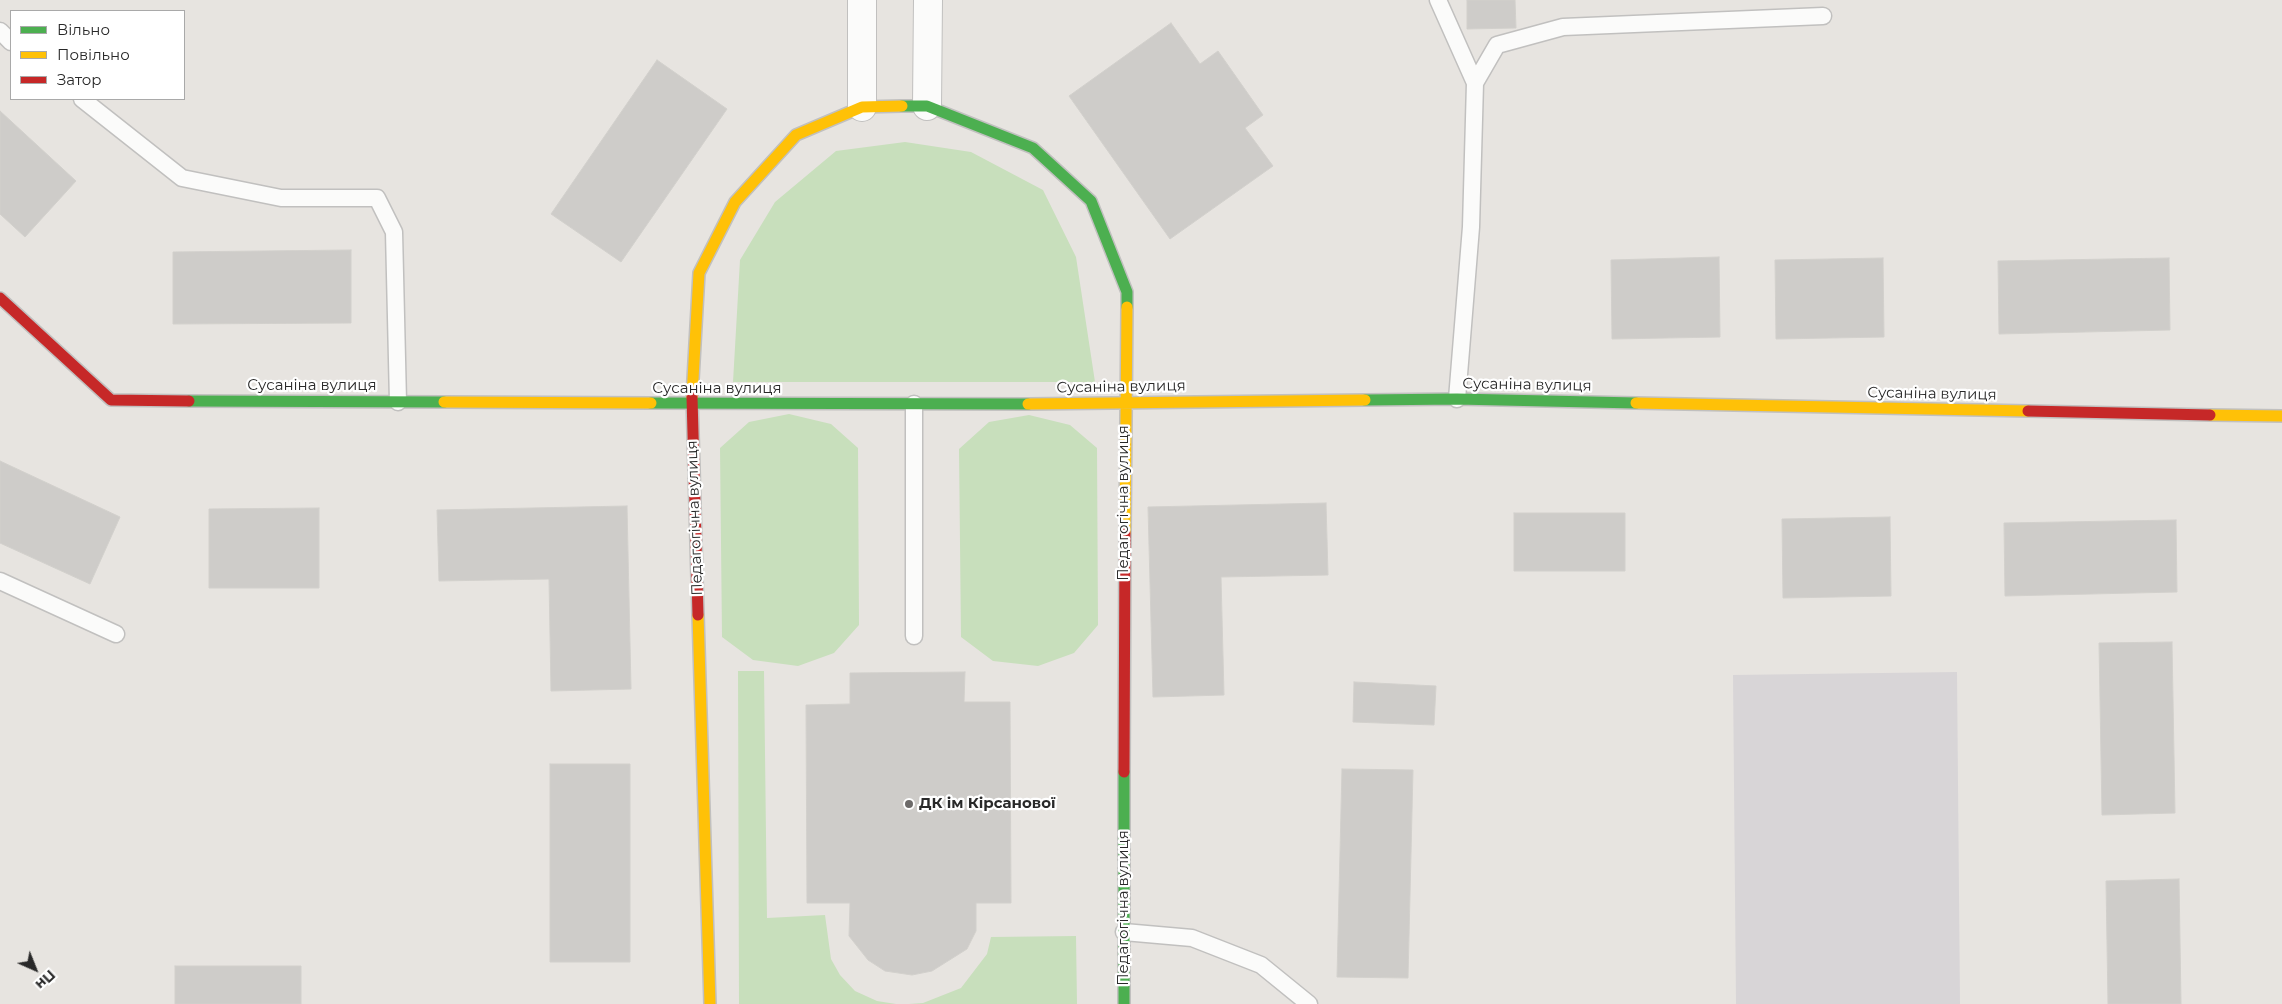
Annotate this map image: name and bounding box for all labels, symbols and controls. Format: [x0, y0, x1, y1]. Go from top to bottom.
legend [10, 10, 185, 100]
text: Вільно [57, 20, 110, 39]
text: Повільно [57, 45, 130, 64]
text: Затор [57, 70, 102, 89]
street label: Сусаніна вулиця [1462, 375, 1592, 395]
street label: Сусаніна вулиця [247, 377, 377, 395]
street label: Сусаніна вулиця [1056, 377, 1186, 397]
street label: Сусаніна вулиця [652, 380, 782, 398]
street label: Сусаніна вулиця [1867, 384, 1997, 404]
street label: Педагогічна вулиця [1115, 425, 1133, 581]
street label: Педагогічна вулиця [683, 440, 707, 596]
place label: ДК ім Кірсанової [919, 795, 1055, 813]
marker: ДК ім Кірсанової [903, 798, 915, 810]
street label: Педагогічна вулиця [1115, 830, 1133, 986]
north arrow [10, 944, 60, 994]
text: Пн [32, 966, 59, 994]

